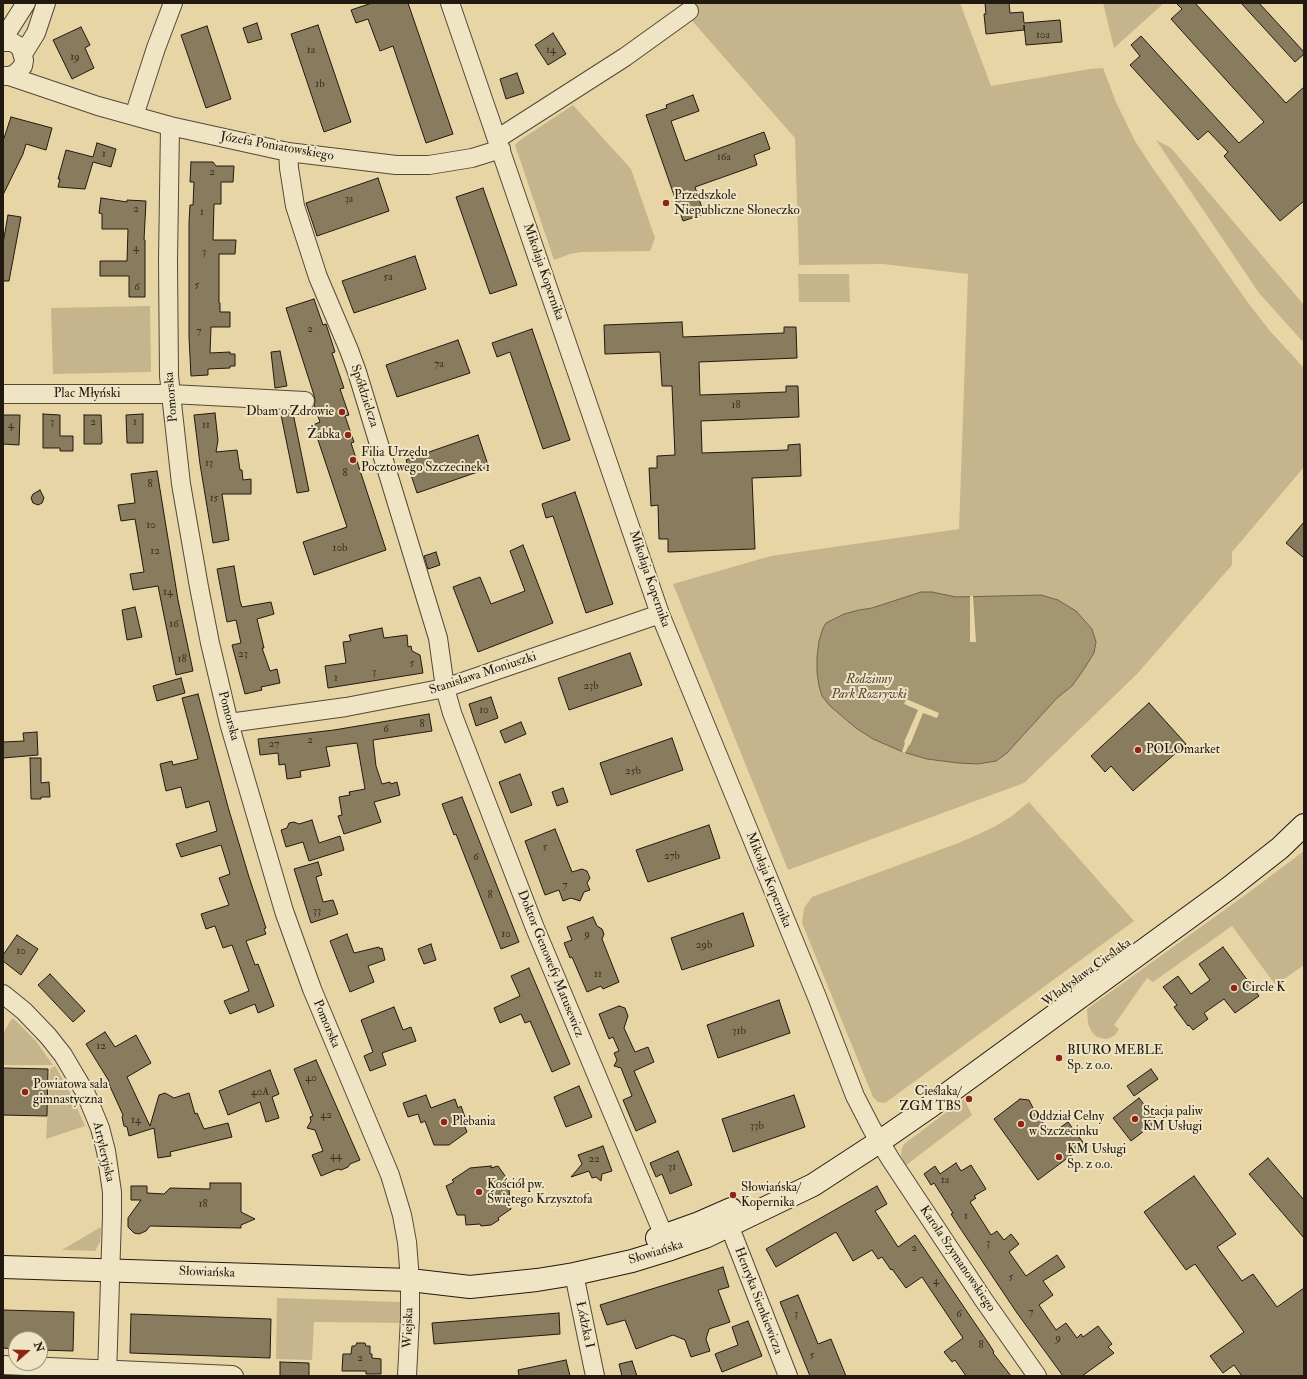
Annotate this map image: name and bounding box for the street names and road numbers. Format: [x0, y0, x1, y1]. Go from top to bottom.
street label: Józefa Poniatowskiego [219, 129, 335, 165]
street label: Mikołaja Kopernika [519, 221, 567, 323]
street label: Spółdzielcza [347, 363, 381, 429]
street label: Pomorska [162, 371, 182, 423]
street label: Plac Młyński [54, 386, 120, 402]
street label: Mikołaja Kopernika [625, 528, 673, 630]
street label: Stanisława Moniuszki [427, 649, 539, 699]
street label: Pomorska [214, 690, 242, 742]
street label: Mikołaja Kopernika [742, 830, 794, 930]
street label: Doktor Genowefy Matusewicz [513, 888, 587, 1040]
street label: Władysława Cieślaka [1039, 935, 1135, 1011]
street label: Pomorska [309, 998, 343, 1050]
street label: Artyleryjska [89, 1120, 117, 1184]
street label: Karola Szymanowskiego [916, 1203, 998, 1315]
street label: Słowiańska [627, 1237, 685, 1269]
street label: Henryka Sienkiewicza [730, 1245, 786, 1357]
street label: Słowiańska [179, 1264, 235, 1282]
street label: Łódzka I [571, 1300, 597, 1350]
street label: Wiejska [400, 1307, 418, 1349]

